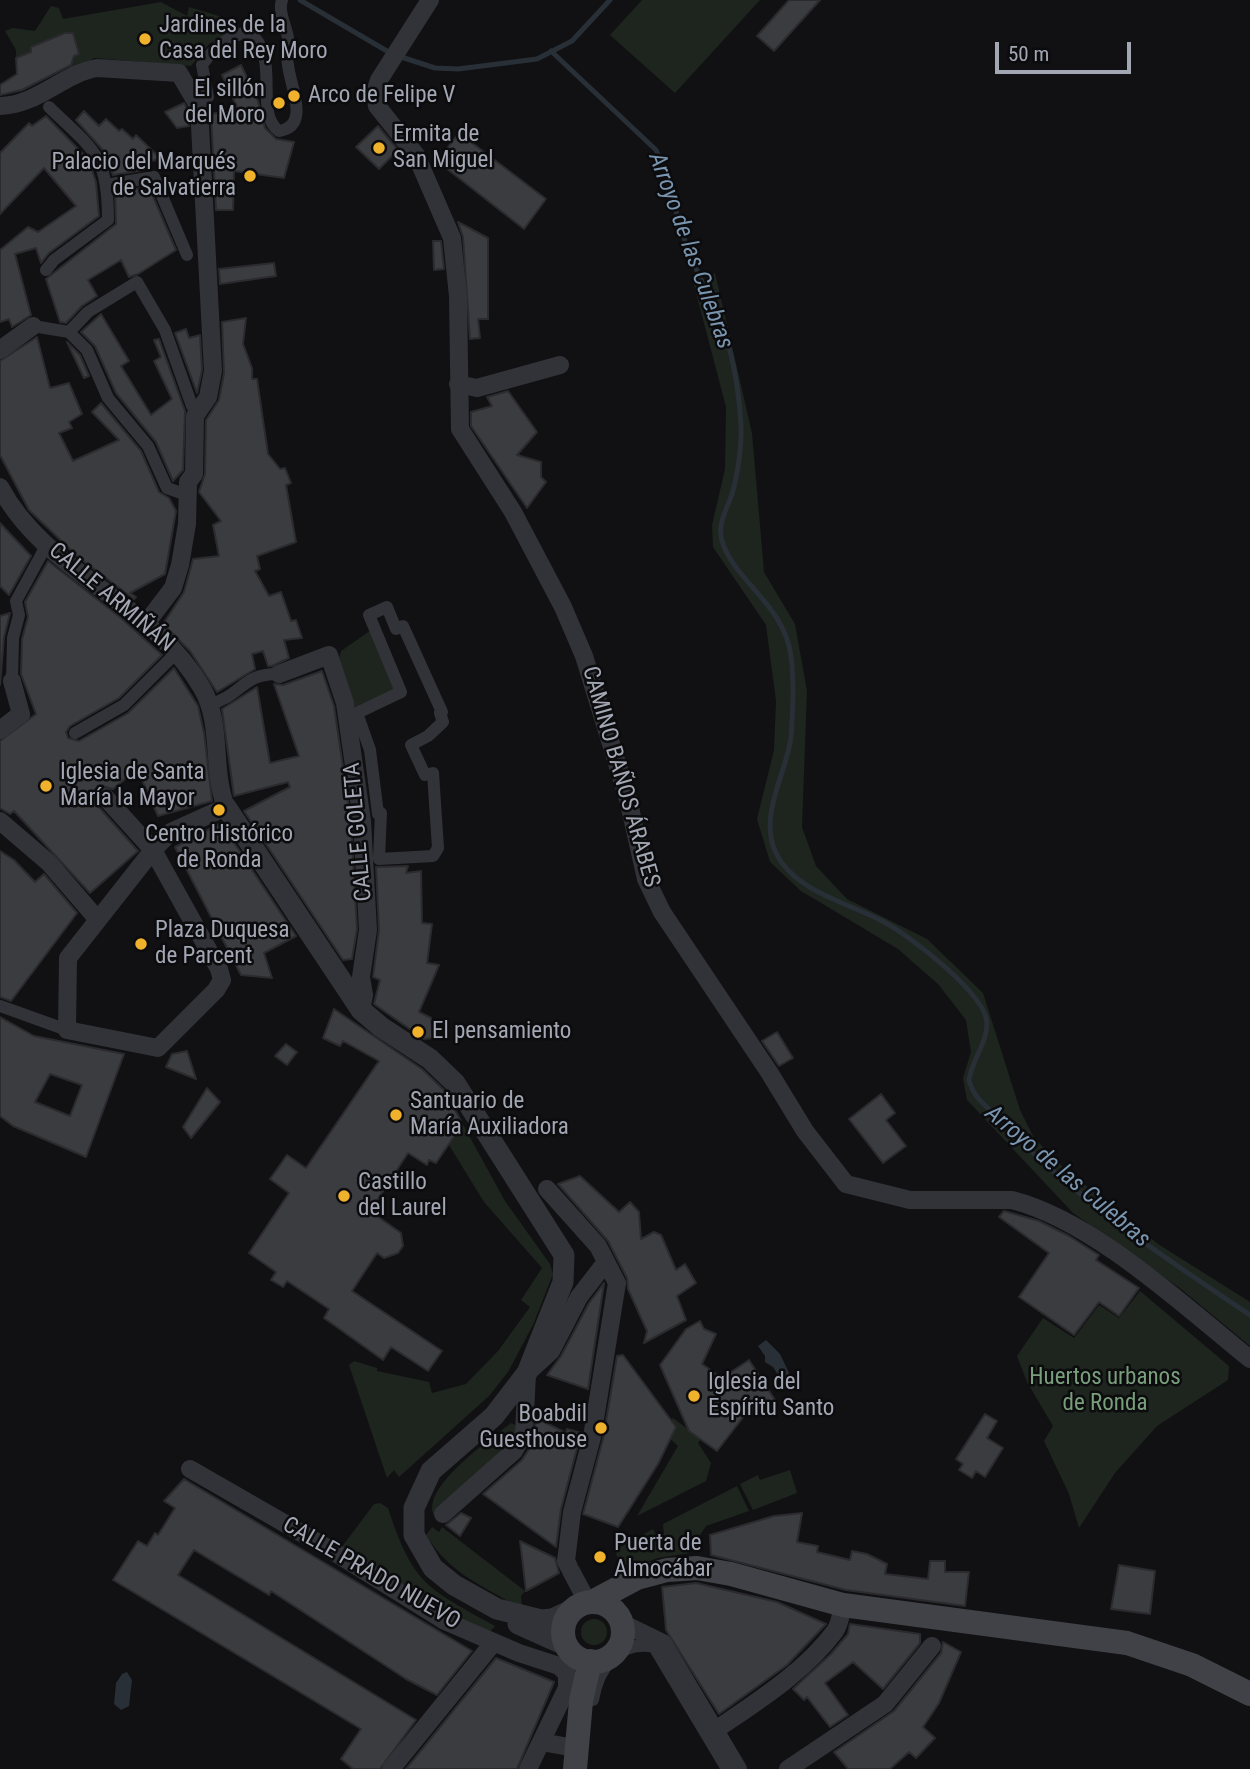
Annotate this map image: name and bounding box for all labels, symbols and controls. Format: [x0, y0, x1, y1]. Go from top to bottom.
place label: Jardines de la Casa del Rey Moro [159, 12, 328, 66]
scale bar [998, 28, 1134, 72]
marker: Jardines de la Casa del Rey Moro [137, 31, 153, 47]
text: 50 m [1008, 42, 1049, 66]
place label: El sillón del Moro [185, 76, 265, 130]
place label: Arco de Felipe V [308, 82, 455, 110]
marker: Arco de Felipe V [286, 88, 302, 104]
marker: El sillón del Moro [271, 95, 287, 111]
place label: Ermita de San Miguel [393, 121, 494, 175]
marker: Ermita de San Miguel [371, 140, 387, 156]
place label: Palacio del Marqués de Salvatierra [52, 149, 236, 203]
water label: Arroyo de las Culebras [641, 149, 739, 353]
marker: Palacio del Marqués de Salvatierra [242, 168, 258, 184]
street label: CALLE ARMIÑÁN [43, 537, 179, 659]
street label: CAMINO BAÑOS ÁRABES [575, 663, 665, 891]
place label: Iglesia de Santa María la Mayor [60, 759, 205, 813]
street label: CALLE GOLETA [339, 761, 379, 903]
marker: Iglesia de Santa María la Mayor [38, 778, 54, 794]
marker: Centro Histórico de Ronda [211, 802, 227, 818]
place label: Centro Histórico de Ronda [145, 821, 293, 875]
place label: Plaza Duquesa de Parcent [155, 917, 290, 971]
marker: Plaza Duquesa de Parcent [133, 936, 149, 952]
place label: El pensamiento [432, 1018, 571, 1046]
marker: El pensamiento [410, 1024, 426, 1040]
place label: Santuario de María Auxiliadora [410, 1088, 569, 1142]
water label: Arroyo de las Culebras [979, 1100, 1155, 1254]
marker: Santuario de María Auxiliadora [388, 1107, 404, 1123]
place label: Castillo del Laurel [358, 1169, 447, 1223]
marker: Castillo del Laurel [336, 1188, 352, 1204]
park label: Huertos urbanos de Ronda [1029, 1364, 1181, 1418]
place label: Iglesia del Espíritu Santo [708, 1369, 834, 1423]
marker: Iglesia del Espíritu Santo [686, 1388, 702, 1404]
place label: Boabdil Guesthouse [479, 1401, 587, 1455]
marker: Boabdil Guesthouse [593, 1420, 609, 1436]
street label: CALLE PRADO NUEVO [277, 1512, 465, 1636]
place label: Puerta de Almocábar [614, 1530, 712, 1584]
marker: Puerta de Almocábar [592, 1549, 608, 1565]

